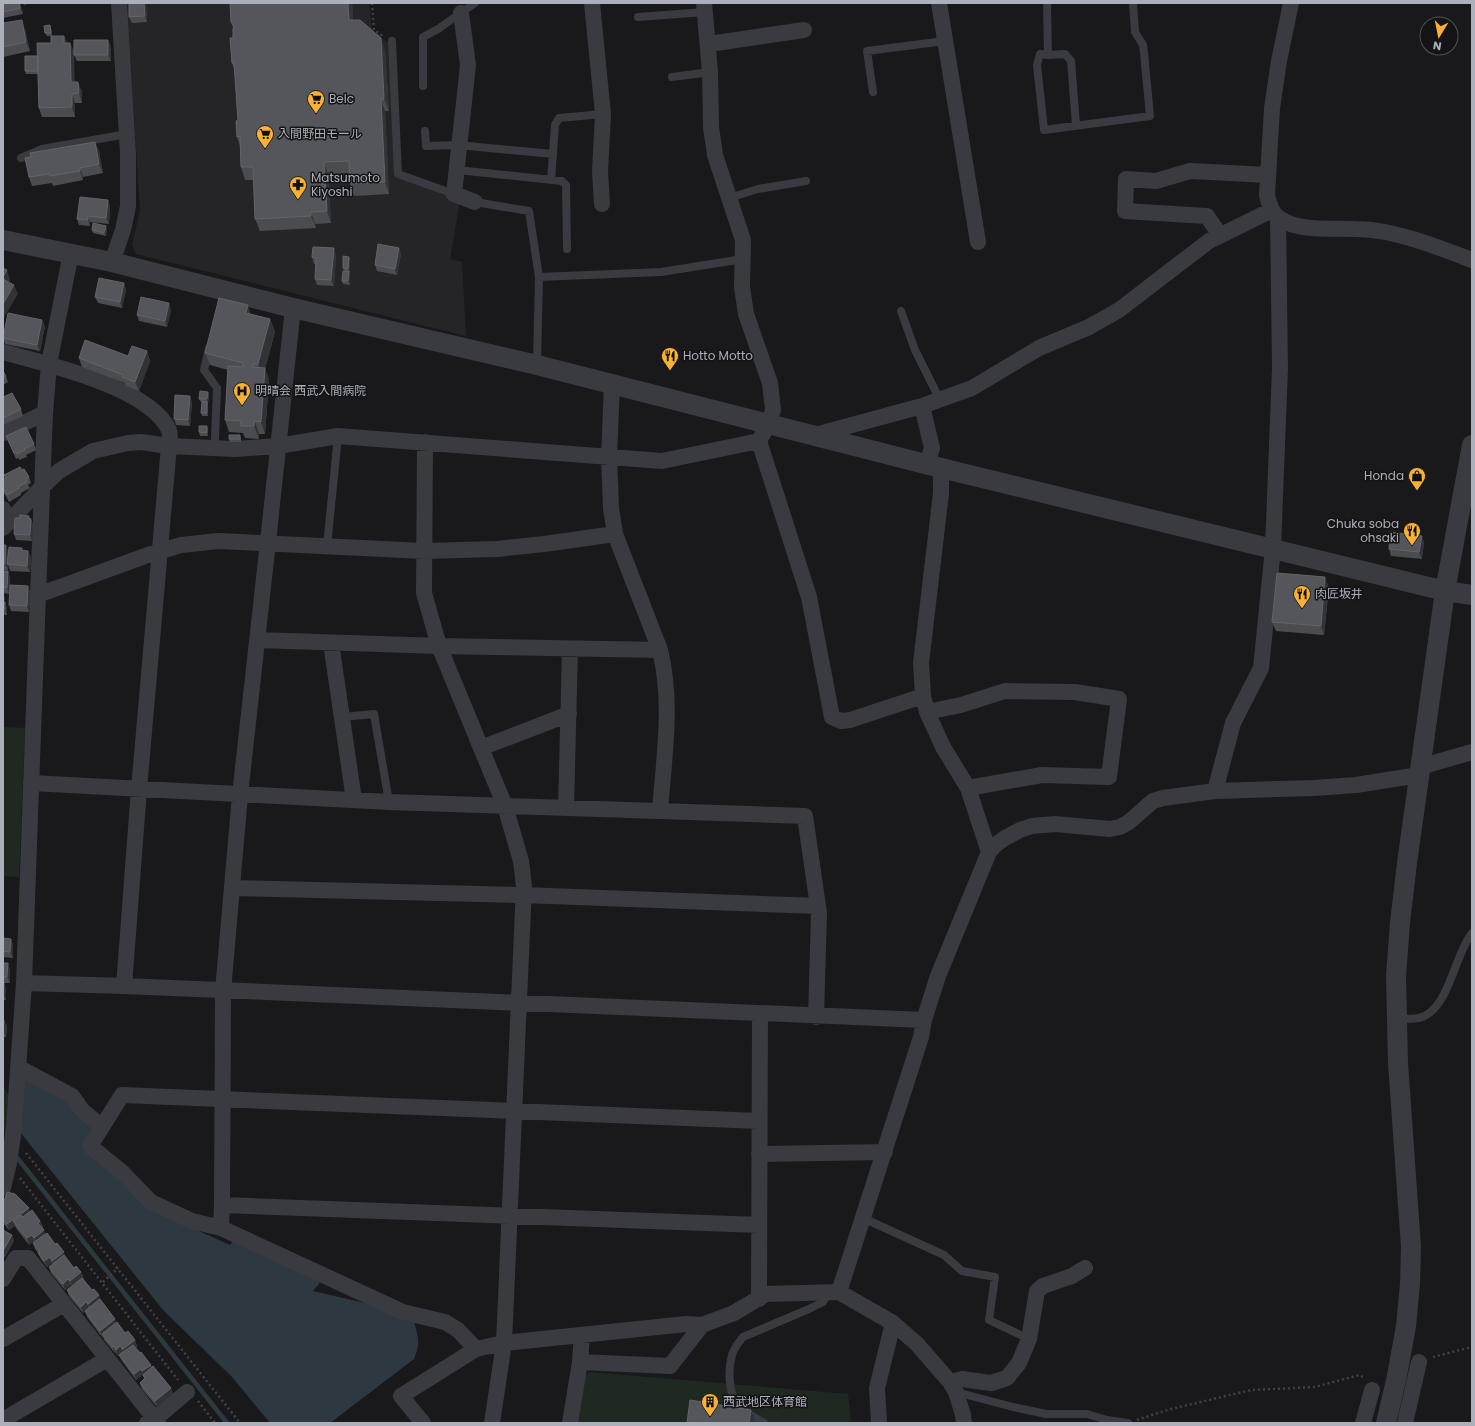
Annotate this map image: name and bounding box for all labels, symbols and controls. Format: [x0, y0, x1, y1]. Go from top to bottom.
north arrow [1419, 16, 1459, 56]
text: N [1432, 37, 1443, 54]
supermarket icon: Belc [306, 89, 326, 114]
place label: Belc [329, 90, 354, 107]
supermarket icon: 入間野田モール [255, 124, 275, 149]
place label: 入間野田モール [278, 125, 362, 142]
place label: Matsumoto Kiyoshi [311, 169, 380, 200]
pharmacy icon: Matsumoto Kiyoshi [288, 175, 308, 200]
restaurant icon: Hotto Motto [660, 346, 680, 371]
place label: Hotto Motto [683, 347, 753, 364]
hospital icon: 明晴会 西武入間病院 [232, 381, 252, 406]
place label: 明晴会 西武入間病院 [255, 382, 366, 399]
shop icon: Honda [1407, 466, 1427, 491]
place label: Honda [1364, 467, 1404, 484]
place label: Chuka soba ohsaki [1327, 515, 1399, 546]
restaurant icon: Chuka soba ohsaki [1402, 521, 1422, 546]
restaurant icon: 肉匠坂井 [1292, 584, 1312, 609]
place label: 肉匠坂井 [1315, 585, 1363, 602]
building icon: 西武地区体育館 [700, 1392, 720, 1417]
place label: 西武地区体育館 [723, 1393, 807, 1410]

